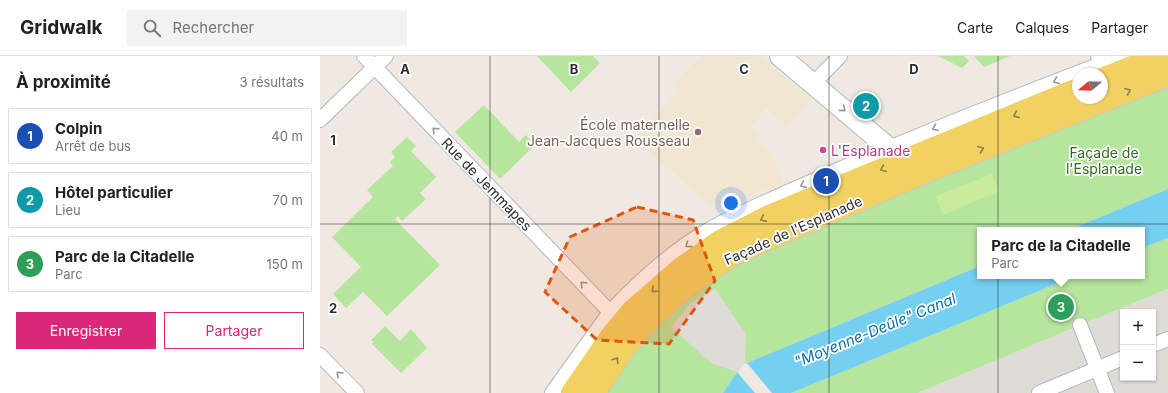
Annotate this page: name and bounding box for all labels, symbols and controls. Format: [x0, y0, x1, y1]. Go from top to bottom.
search box [127, 10, 407, 46]
text: Gridwalk [20, 16, 103, 39]
icon: search [141, 17, 163, 39]
text: Rechercher [173, 18, 254, 37]
text: Carte [957, 19, 993, 36]
text: Calques [1015, 19, 1069, 36]
text: Partager [1091, 19, 1148, 36]
text: A [400, 61, 410, 77]
text: B [570, 61, 579, 77]
text: C [739, 61, 749, 77]
text: D [909, 61, 919, 77]
north arrow [1072, 68, 1108, 104]
text: À proximité [16, 72, 111, 92]
text: 3 résultats [240, 74, 304, 90]
one-way arrow [1053, 77, 1060, 85]
one-way arrow [1124, 88, 1132, 96]
pin: 2 [853, 91, 879, 121]
one-way arrow [838, 104, 845, 111]
one-way arrow [1013, 110, 1020, 118]
place label: École maternelle Jean-Jacques Rousseau [527, 116, 690, 149]
text: Colpin [55, 119, 102, 138]
one-way arrow [932, 124, 939, 132]
one-way arrow [432, 127, 439, 135]
marker: École maternelle Jean-Jacques Rousseau [693, 127, 703, 137]
text: 1 [27, 128, 33, 144]
text: 40 m [271, 128, 303, 144]
text: 1 [330, 132, 336, 148]
street label: Rue de Jemmapes [438, 134, 536, 234]
text: Arrêt de bus [55, 138, 131, 154]
place label: L'Esplanade [831, 142, 910, 159]
park label: Façade de l'Esplanade [1066, 144, 1142, 177]
marker: L'Esplanade [818, 145, 828, 155]
one-way arrow [977, 146, 985, 154]
one-way arrow [879, 164, 887, 172]
pin: 1 [813, 166, 839, 196]
one-way arrow [800, 181, 807, 189]
text: Hôtel particulier [55, 183, 173, 202]
text: 2 [26, 192, 34, 208]
text: 70 m [273, 192, 303, 208]
street label: Façade de l'Esplanade [721, 192, 865, 268]
your location [721, 193, 741, 213]
text: Lieu [55, 202, 81, 218]
one-way arrow [759, 215, 766, 223]
popup [977, 227, 1145, 279]
text: Parc de la Citadelle [991, 236, 1131, 255]
one-way arrow [685, 240, 692, 247]
text: Parc de la Citadelle [55, 247, 195, 266]
text: Parc [991, 255, 1019, 271]
text: 3 [26, 256, 34, 272]
text: 150 m [267, 256, 303, 272]
text: Parc [55, 266, 83, 282]
one-way arrow [580, 281, 588, 289]
one-way arrow [652, 286, 659, 293]
water label: "Moyenne-Deûle" Canal [791, 289, 959, 371]
pin: 3 [1048, 292, 1074, 322]
text: 2 [329, 300, 337, 316]
map controls [1120, 309, 1156, 381]
button: + [1120, 309, 1156, 345]
button: Enregistrer [16, 312, 156, 349]
button: Partager [164, 312, 304, 349]
button: − [1120, 345, 1156, 381]
one-way arrow [611, 358, 618, 365]
one-way arrow [336, 371, 344, 379]

